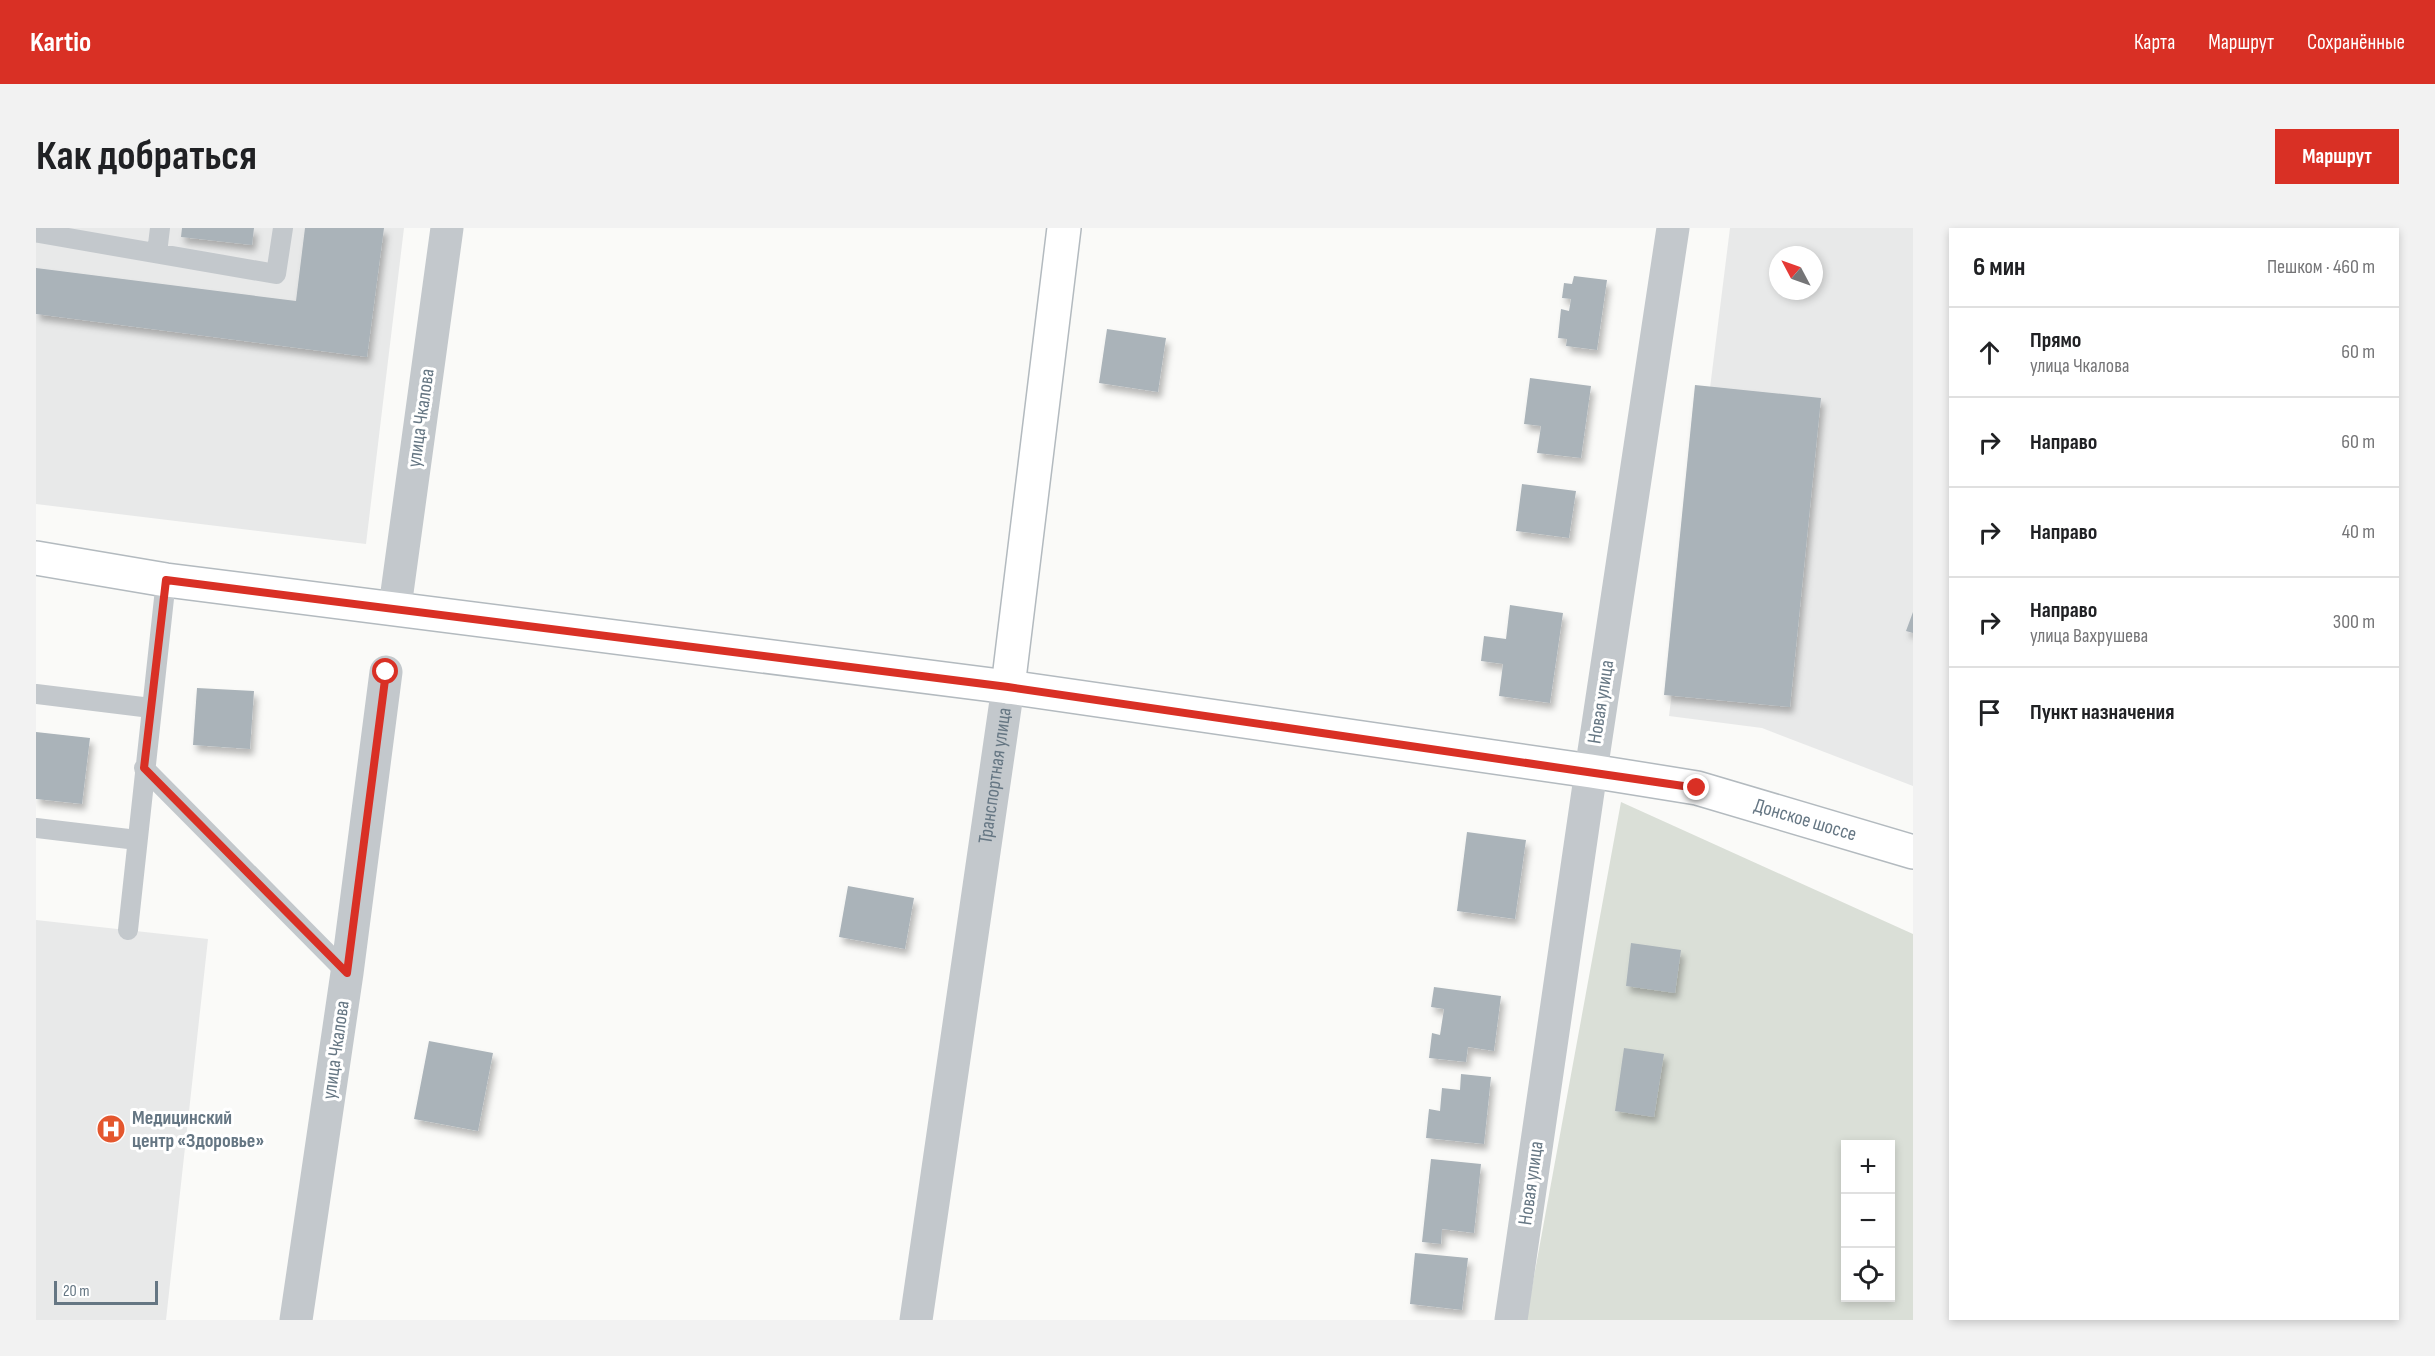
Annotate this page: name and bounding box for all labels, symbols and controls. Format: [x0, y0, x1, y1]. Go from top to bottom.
text: Kartio [30, 26, 91, 59]
text: Карта [2134, 30, 2175, 55]
text: Маршрут [2208, 30, 2274, 55]
text: Сохранённые [2307, 30, 2405, 55]
button: Маршрут [2275, 129, 2399, 184]
text: Как добраться [36, 131, 257, 182]
north arrow [1769, 246, 1823, 300]
text: 6 мин [1973, 252, 2025, 283]
text: Пешком · 460 m [2267, 255, 2375, 279]
text: Прямо [2030, 327, 2081, 354]
icon: ahead [1973, 336, 2006, 369]
text: 60 m [2341, 340, 2375, 364]
text: улица Чкалова [2030, 354, 2129, 378]
street label: улица Чкалова [402, 367, 440, 469]
icon: right [1973, 426, 2006, 459]
text: Направо [2030, 429, 2097, 456]
text: 60 m [2341, 430, 2375, 454]
icon: right [1973, 516, 2006, 549]
text: Направо [2030, 519, 2097, 546]
text: 40 m [2342, 520, 2375, 544]
text: Направо [2030, 597, 2097, 624]
icon: right [1973, 606, 2006, 639]
text: 300 m [2333, 610, 2375, 634]
text: улица Вахрушева [2030, 624, 2148, 648]
route start [372, 658, 398, 684]
street label: Новая улица [1583, 658, 1619, 746]
icon: arrive [1973, 696, 2006, 729]
text: Пункт назначения [2030, 699, 2174, 726]
street label: Транспортная улица [973, 706, 1017, 845]
route end [1683, 774, 1709, 800]
street label: Донское шоссе [1751, 794, 1859, 847]
street label: улица Чкалова [317, 999, 355, 1101]
place label: Медицинский центр «Здоровье» [132, 1106, 264, 1153]
hospital icon: Медицинский центр «Здоровье» [95, 1113, 127, 1145]
street label: Новая улица [1513, 1140, 1549, 1226]
map controls [1841, 1140, 1895, 1302]
button: + [1841, 1140, 1895, 1194]
button: − [1841, 1194, 1895, 1248]
button: locate [1841, 1248, 1895, 1302]
scale bar [54, 1278, 158, 1306]
text: 20 m [63, 1282, 90, 1301]

